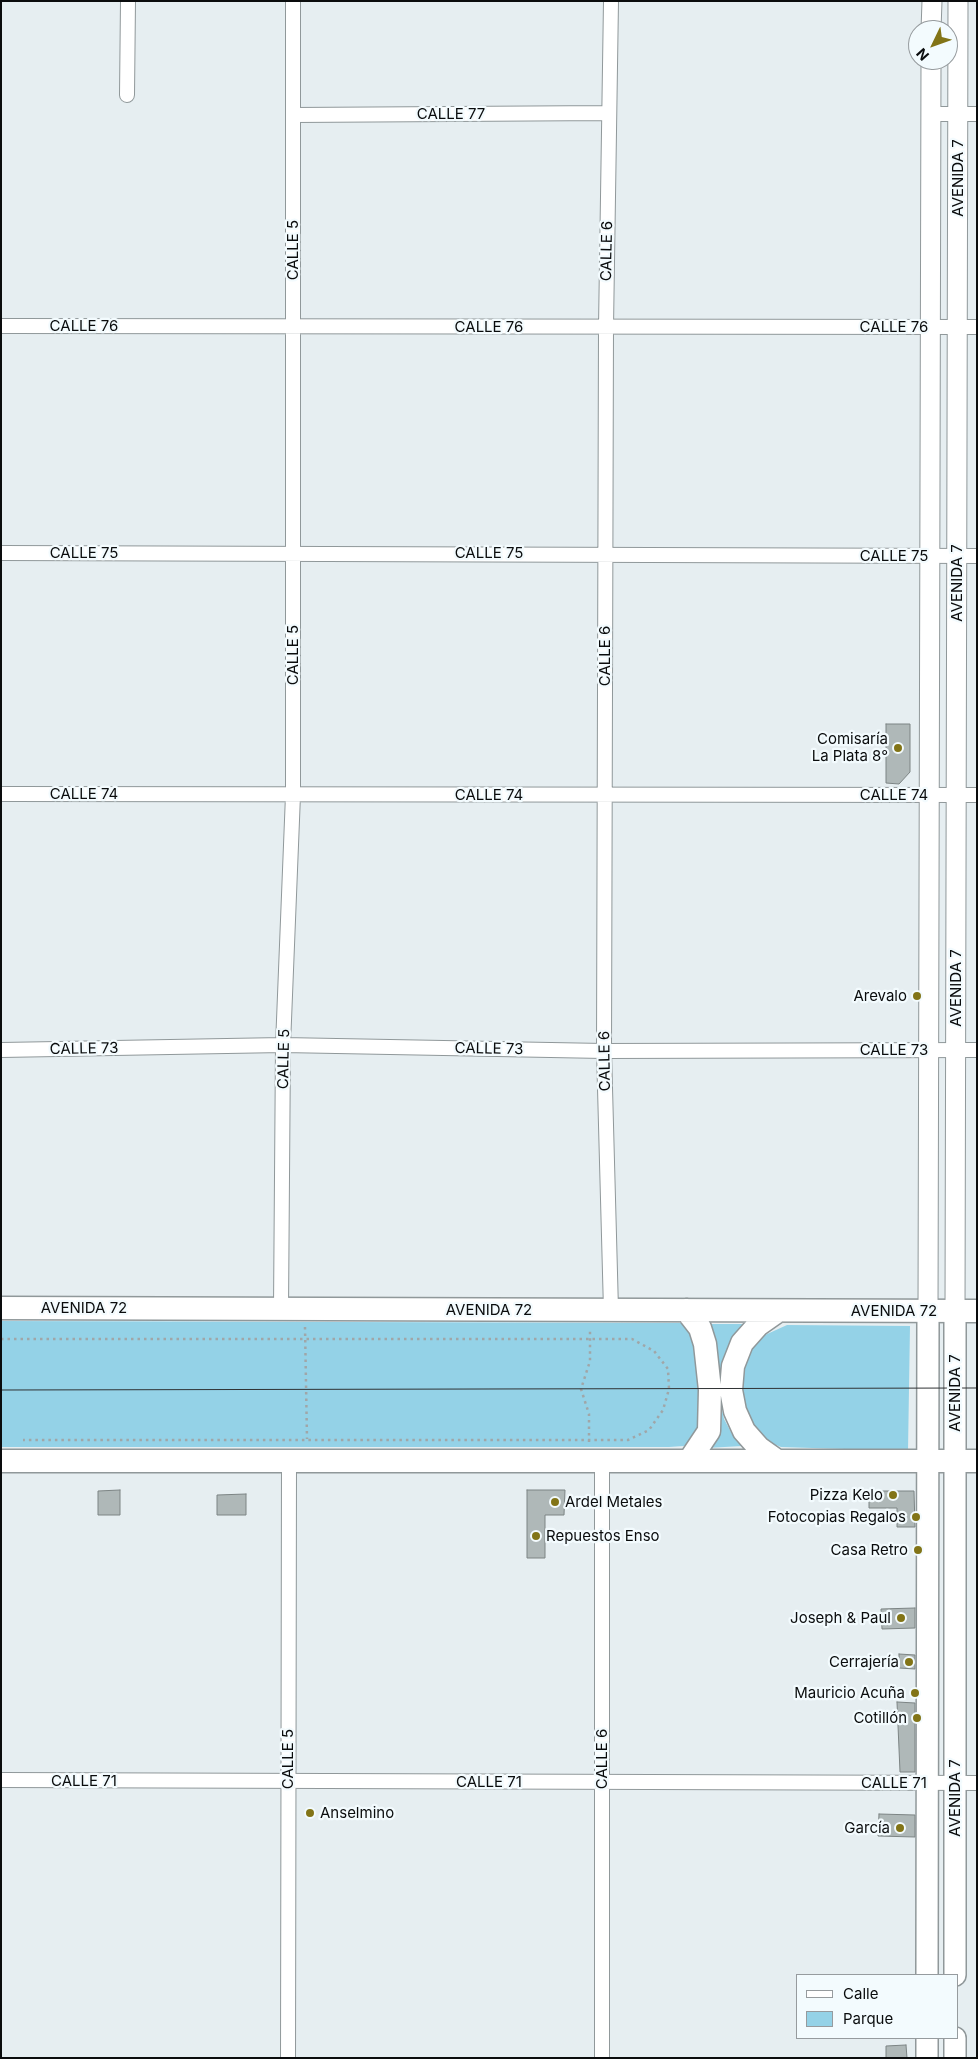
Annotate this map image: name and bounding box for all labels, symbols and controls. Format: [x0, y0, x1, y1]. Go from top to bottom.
north arrow [908, 20, 958, 70]
text: N [912, 45, 932, 64]
street label: CALLE 77 [417, 105, 485, 123]
street label: AVENIDA 7 [949, 139, 967, 217]
street label: CALLE 5 [284, 220, 302, 280]
street label: CALLE 6 [597, 221, 617, 281]
street label: CALLE 76 [50, 317, 118, 335]
street label: CALLE 76 [455, 318, 523, 336]
street label: CALLE 76 [860, 318, 928, 336]
street label: CALLE 75 [50, 544, 118, 562]
street label: CALLE 75 [455, 544, 523, 562]
street label: AVENIDA 7 [948, 544, 966, 622]
street label: CALLE 75 [860, 547, 928, 565]
street label: CALLE 5 [284, 625, 302, 685]
street label: CALLE 6 [596, 626, 614, 686]
place label: Comisaría La Plata 8° [812, 730, 888, 765]
marker: Comisaría La Plata 8° [892, 742, 904, 754]
street label: CALLE 74 [50, 785, 118, 803]
street label: CALLE 74 [455, 786, 523, 804]
street label: CALLE 74 [860, 786, 928, 804]
street label: AVENIDA 7 [947, 949, 965, 1027]
place label: Arevalo [853, 987, 907, 1005]
marker: Arevalo [911, 990, 923, 1002]
street label: CALLE 5 [274, 1029, 294, 1089]
street label: CALLE 6 [595, 1031, 615, 1091]
street label: CALLE 73 [49, 1039, 119, 1059]
street label: CALLE 73 [454, 1039, 524, 1059]
street label: CALLE 73 [860, 1041, 928, 1059]
street label: AVENIDA 72 [41, 1299, 127, 1317]
street label: AVENIDA 72 [446, 1301, 532, 1319]
street label: AVENIDA 72 [851, 1302, 937, 1320]
street label: AVENIDA 7 [946, 1354, 964, 1432]
place label: Pizza Kelo [810, 1486, 883, 1504]
marker: Pizza Kelo [887, 1489, 899, 1501]
place label: Ardel Metales [565, 1493, 663, 1511]
marker: Ardel Metales [549, 1496, 561, 1508]
place label: Fotocopias Regalos [768, 1508, 906, 1526]
marker: Fotocopias Regalos [910, 1511, 922, 1523]
place label: Repuestos Enso [546, 1527, 660, 1545]
marker: Repuestos Enso [530, 1530, 542, 1542]
place label: Casa Retro [831, 1541, 908, 1559]
marker: Casa Retro [912, 1544, 924, 1556]
place label: Joseph & Paul [790, 1609, 891, 1627]
marker: Joseph & Paul [895, 1612, 907, 1624]
place label: Cerrajería [829, 1653, 899, 1671]
marker: Cerrajería [903, 1656, 915, 1668]
place label: Mauricio Acuña [794, 1684, 905, 1702]
marker: Mauricio Acuña [909, 1687, 921, 1699]
place label: Cotillón [853, 1709, 907, 1727]
marker: Cotillón [911, 1712, 923, 1724]
street label: CALLE 5 [279, 1729, 297, 1789]
street label: CALLE 6 [593, 1729, 611, 1789]
street label: AVENIDA 7 [946, 1759, 964, 1837]
street label: CALLE 71 [51, 1772, 117, 1790]
street label: CALLE 71 [456, 1773, 522, 1791]
street label: CALLE 71 [861, 1774, 927, 1792]
place label: Anselmino [320, 1804, 394, 1822]
marker: Anselmino [304, 1807, 316, 1819]
place label: García [844, 1819, 890, 1837]
marker: García [894, 1822, 906, 1834]
legend [796, 1974, 958, 2039]
text: Calle [843, 1984, 878, 2003]
text: Parque [843, 2009, 893, 2028]

